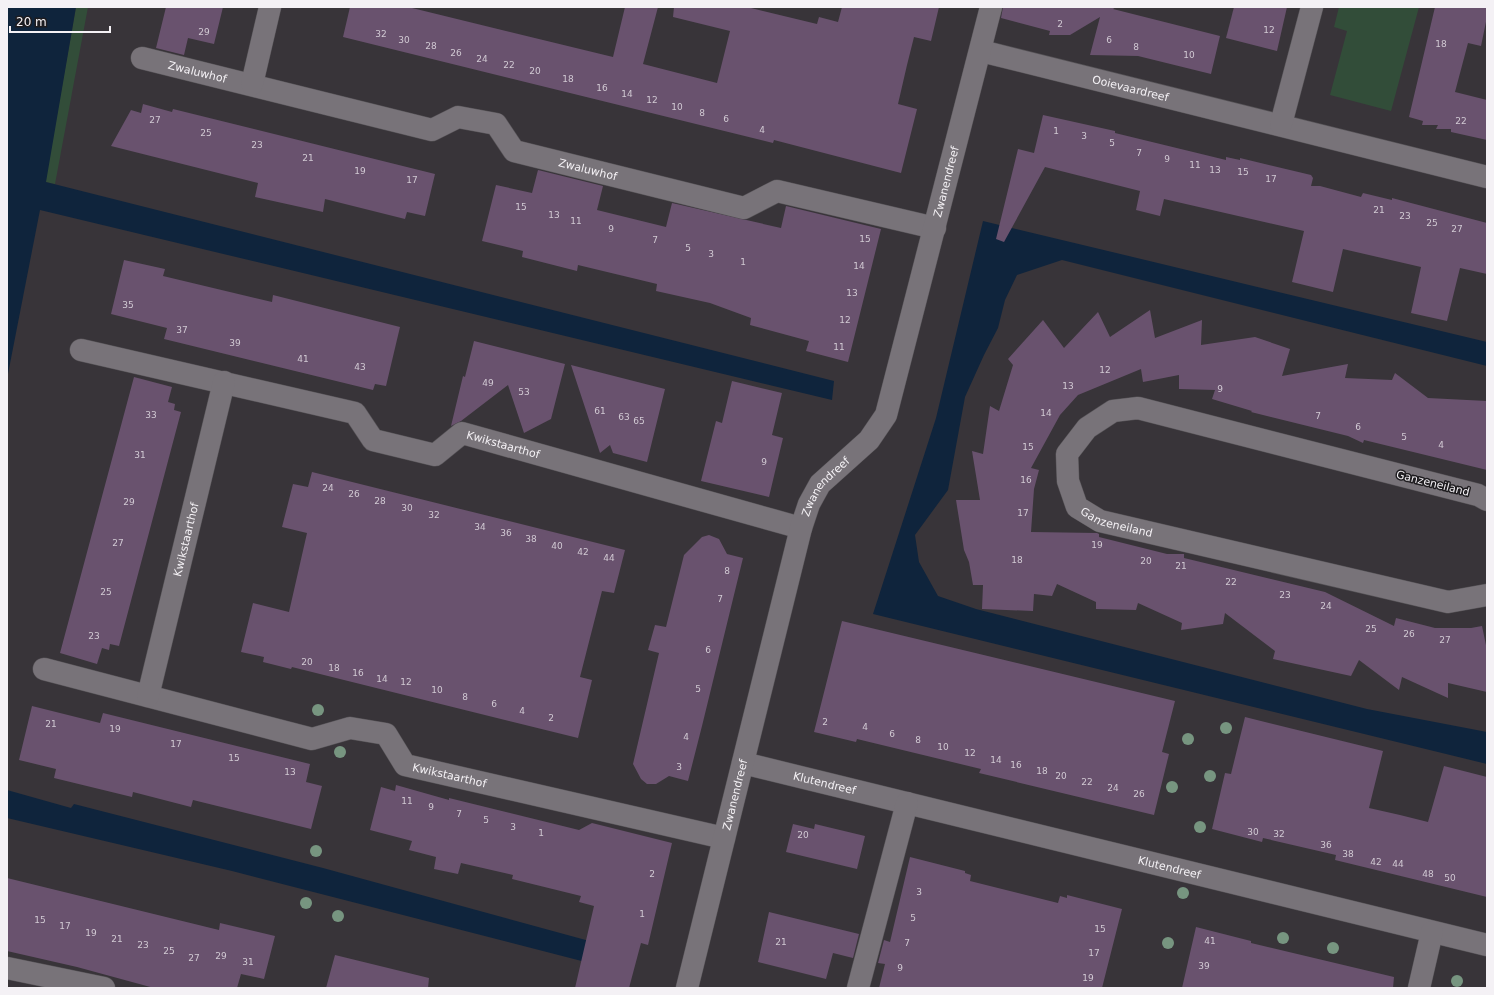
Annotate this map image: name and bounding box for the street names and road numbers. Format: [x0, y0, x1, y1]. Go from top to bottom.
street label: Zwaluwhof [167, 59, 229, 86]
street label: Ooievaardreef [1091, 73, 1171, 105]
street label: Zwanendreef [931, 144, 962, 219]
street label: Zwaluwhof [557, 156, 619, 184]
street label: Kwikstaarthof [465, 429, 542, 462]
street label: Zwanendreef [799, 454, 853, 518]
street label: Ganzeneiland [1395, 468, 1471, 499]
street label: Kwikstaarthof [171, 500, 202, 578]
street label: Ganzeneiland [1078, 505, 1154, 540]
street label: Zwanendreef [720, 757, 751, 832]
street label: Kwikstaarthof [411, 761, 489, 791]
street label: Klutendreef [792, 770, 858, 798]
street label: Klutendreef [1137, 854, 1203, 882]

